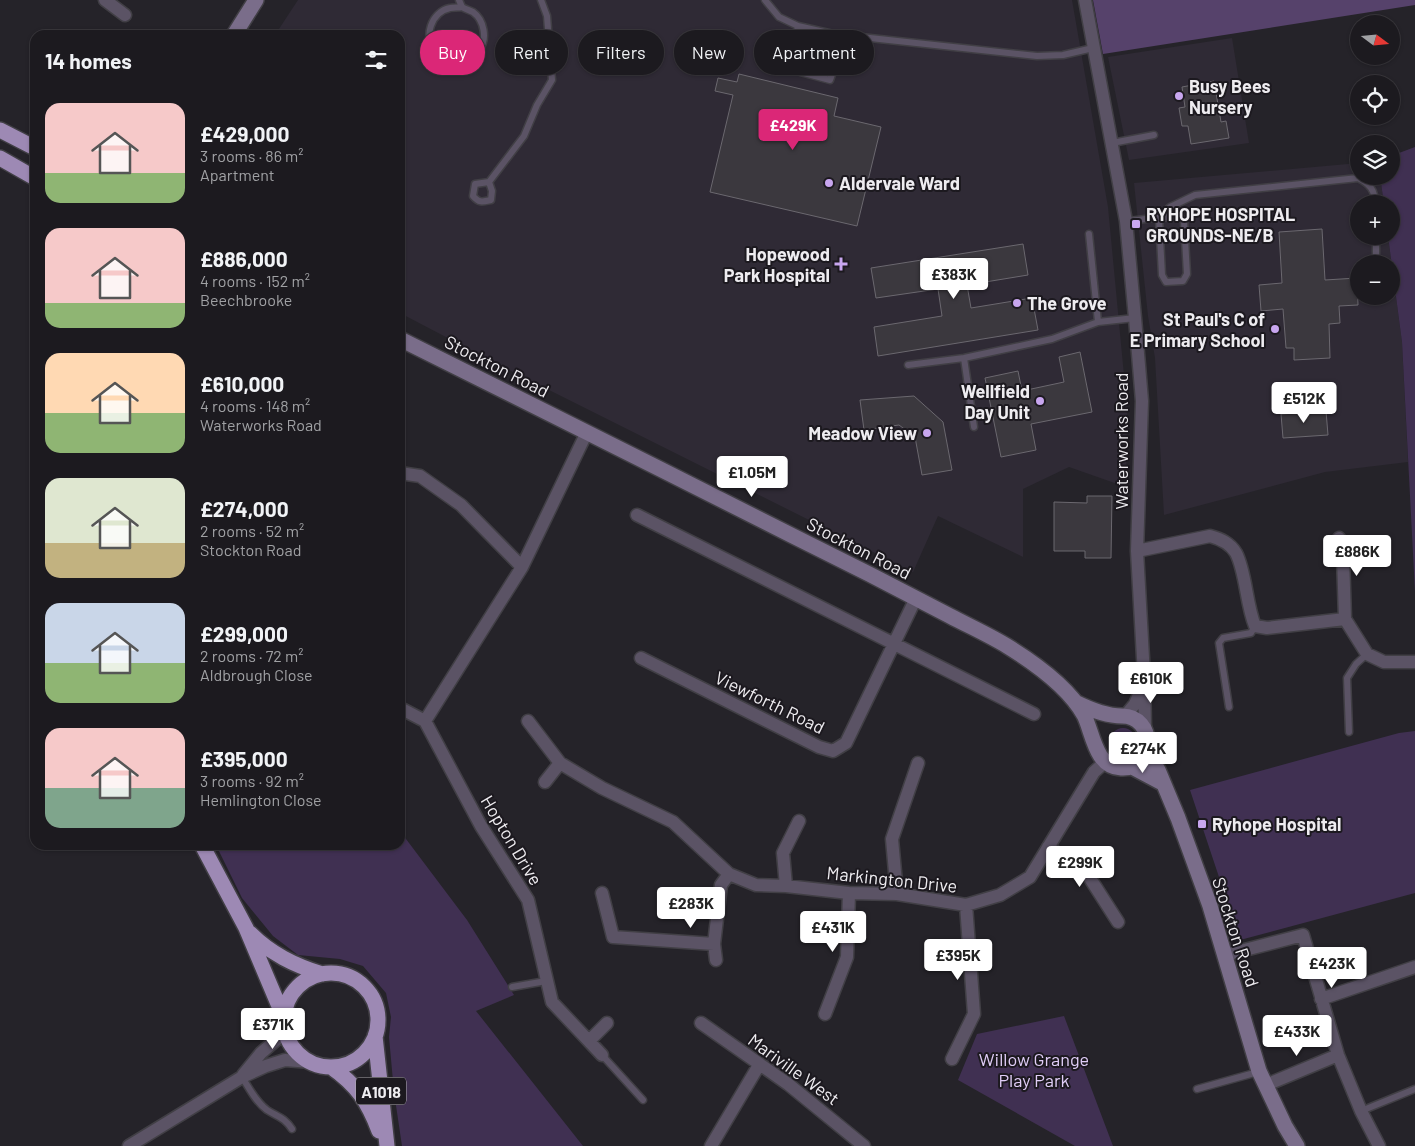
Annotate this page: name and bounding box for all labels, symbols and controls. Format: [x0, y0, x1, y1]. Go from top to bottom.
north arrow [1350, 15, 1400, 65]
map controls [1350, 15, 1400, 305]
chip: Buy [420, 30, 485, 75]
chip: Rent [495, 30, 568, 75]
chip: Filters [578, 30, 664, 75]
chip: New [674, 30, 744, 75]
chip: Apartment [754, 30, 874, 75]
icon: filters [362, 46, 390, 74]
text: 14 homes [45, 48, 132, 73]
place label: Busy Bees Nursery [1189, 75, 1271, 118]
button: locate [1350, 75, 1400, 125]
marker: Busy Bees Nursery [1173, 90, 1185, 102]
pin: £429K [758, 108, 828, 151]
text: £429K [770, 115, 816, 134]
text: £429,000 [200, 121, 289, 146]
icon: home [85, 123, 145, 183]
button: layers [1350, 135, 1400, 185]
text: 3 rooms · 86 m² [200, 146, 304, 165]
text: Apartment [200, 165, 275, 184]
place label: Aldervale Ward [839, 172, 960, 194]
marker: Aldervale Ward [823, 177, 835, 189]
button: + [1350, 195, 1400, 245]
place label: RYHOPE HOSPITAL GROUNDS-NE/B [1146, 203, 1295, 246]
marker: RYHOPE HOSPITAL GROUNDS-NE/B [1130, 218, 1142, 230]
place label: Hopewood Park Hospital [724, 243, 830, 286]
text: £886,000 [200, 246, 288, 271]
icon: home [85, 248, 145, 308]
button: − [1350, 255, 1400, 305]
marker: Hopewood Park Hospital [834, 257, 848, 271]
pin: £383K [919, 258, 989, 300]
text: £383K [931, 264, 977, 283]
text: 4 rooms · 152 m² [200, 271, 310, 290]
text: Beechbrooke [200, 290, 292, 309]
place label: The Grove [1027, 292, 1107, 314]
marker: The Grove [1011, 297, 1023, 309]
place label: St Paul's C of E Primary School [1130, 308, 1265, 351]
marker: St Paul's C of E Primary School [1269, 323, 1281, 335]
street label: Stockton Road [441, 330, 553, 402]
text: £610,000 [200, 371, 284, 396]
street label: Waterworks Road [1110, 372, 1132, 510]
icon: home [85, 373, 145, 433]
place label: Wellfield Day Unit [961, 380, 1030, 423]
pin: £512K [1269, 382, 1339, 424]
text: £512K [1283, 388, 1325, 407]
marker: Wellfield Day Unit [1034, 395, 1046, 407]
text: 4 rooms · 148 m² [200, 396, 310, 415]
text: Waterworks Road [200, 415, 322, 434]
place label: Meadow View [808, 422, 917, 444]
marker: Meadow View [921, 427, 933, 439]
pin: £1.05M [711, 456, 793, 498]
text: £1.05M [728, 462, 776, 481]
text: £274,000 [200, 496, 289, 521]
icon: home [85, 498, 145, 558]
street label: Stockton Road [803, 512, 915, 584]
text: 2 rooms · 52 m² [200, 521, 304, 540]
pin: £886K [1322, 534, 1392, 577]
text: Stockton Road [200, 540, 302, 559]
text: £886K [1334, 541, 1380, 560]
text: £299,000 [200, 621, 288, 646]
icon: home [85, 623, 145, 683]
text: 2 rooms · 72 m² [200, 646, 303, 665]
pin: £610K [1116, 662, 1186, 704]
text: Aldbrough Close [200, 665, 313, 684]
street label: Viewforth Road [712, 666, 828, 738]
text: £610K [1129, 668, 1173, 687]
pin: £274K [1108, 732, 1178, 774]
text: £274K [1120, 738, 1166, 757]
text: £395,000 [200, 746, 288, 771]
icon: home [85, 748, 145, 808]
text: 3 rooms · 92 m² [200, 771, 304, 790]
text: Hemlington Close [200, 790, 322, 809]
street label: Hopton Drive [477, 791, 547, 889]
place label: Ryhope Hospital [1212, 813, 1341, 835]
marker: Ryhope Hospital [1196, 818, 1208, 830]
pin: £299K [1045, 846, 1115, 888]
text: £299K [1057, 852, 1103, 871]
street label: Markington Drive [826, 861, 958, 897]
street label: Stockton Road [1208, 874, 1264, 990]
pin: £283K [656, 886, 726, 929]
text: £283K [668, 893, 714, 912]
pin: £431K [798, 910, 868, 953]
text: £431K [811, 917, 855, 936]
pin: £395K [923, 938, 993, 981]
text: £395K [935, 945, 981, 964]
pin: £423K [1297, 946, 1367, 989]
text: £423K [1309, 953, 1355, 972]
pin: £371K [238, 1008, 308, 1050]
text: £371K [252, 1014, 294, 1033]
pin: £433K [1262, 1014, 1332, 1057]
text: £433K [1274, 1021, 1320, 1040]
street label: Mariville West [744, 1029, 844, 1109]
park label: Willow Grange Play Park [979, 1048, 1089, 1091]
road number: A1018 [356, 1078, 406, 1104]

